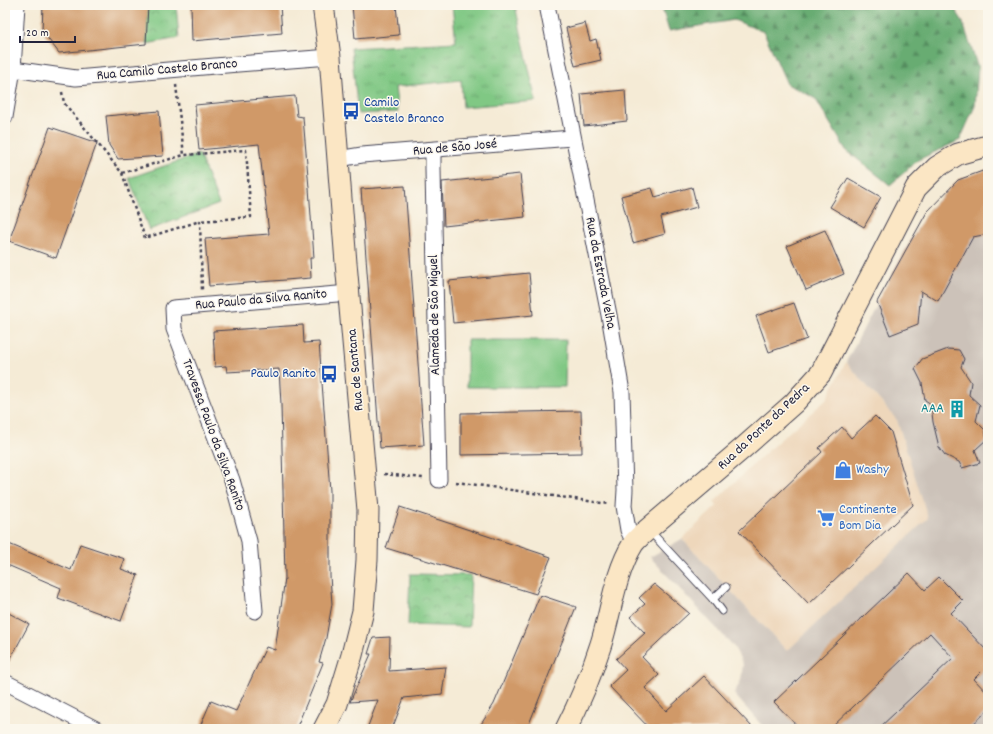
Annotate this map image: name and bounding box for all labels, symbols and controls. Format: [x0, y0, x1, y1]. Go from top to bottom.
scale bar [20, 18, 75, 44]
text: 20 m [26, 25, 49, 42]
street label: Rua Camilo Castelo Branco [96, 54, 238, 86]
place label: Camilo Castelo Branco [364, 93, 444, 129]
bus stop icon: Camilo Castelo Branco [341, 101, 361, 121]
street label: Rua de São José [412, 134, 498, 162]
street label: Rua da Estrada Velha [579, 215, 621, 331]
street label: Alameda de São Miguel [424, 254, 446, 375]
street label: Rua Paulo da Silva Ranito [194, 284, 328, 316]
street label: Rua de Santana [342, 328, 370, 412]
street label: Travessa Paulo da Silva Ranito [176, 356, 250, 514]
place label: Paulo Ranito [250, 364, 316, 384]
bus stop icon: Paulo Ranito [319, 364, 339, 384]
street label: Rua da Ponte da Pedra [713, 379, 815, 475]
place label: AAA [921, 399, 944, 419]
building icon: AAA [947, 399, 967, 419]
shop icon: Washy [833, 460, 853, 480]
place label: Washy [856, 460, 889, 480]
place label: Continente Bom Dia [839, 500, 897, 536]
supermarket icon: Continente Bom Dia [816, 508, 836, 528]

